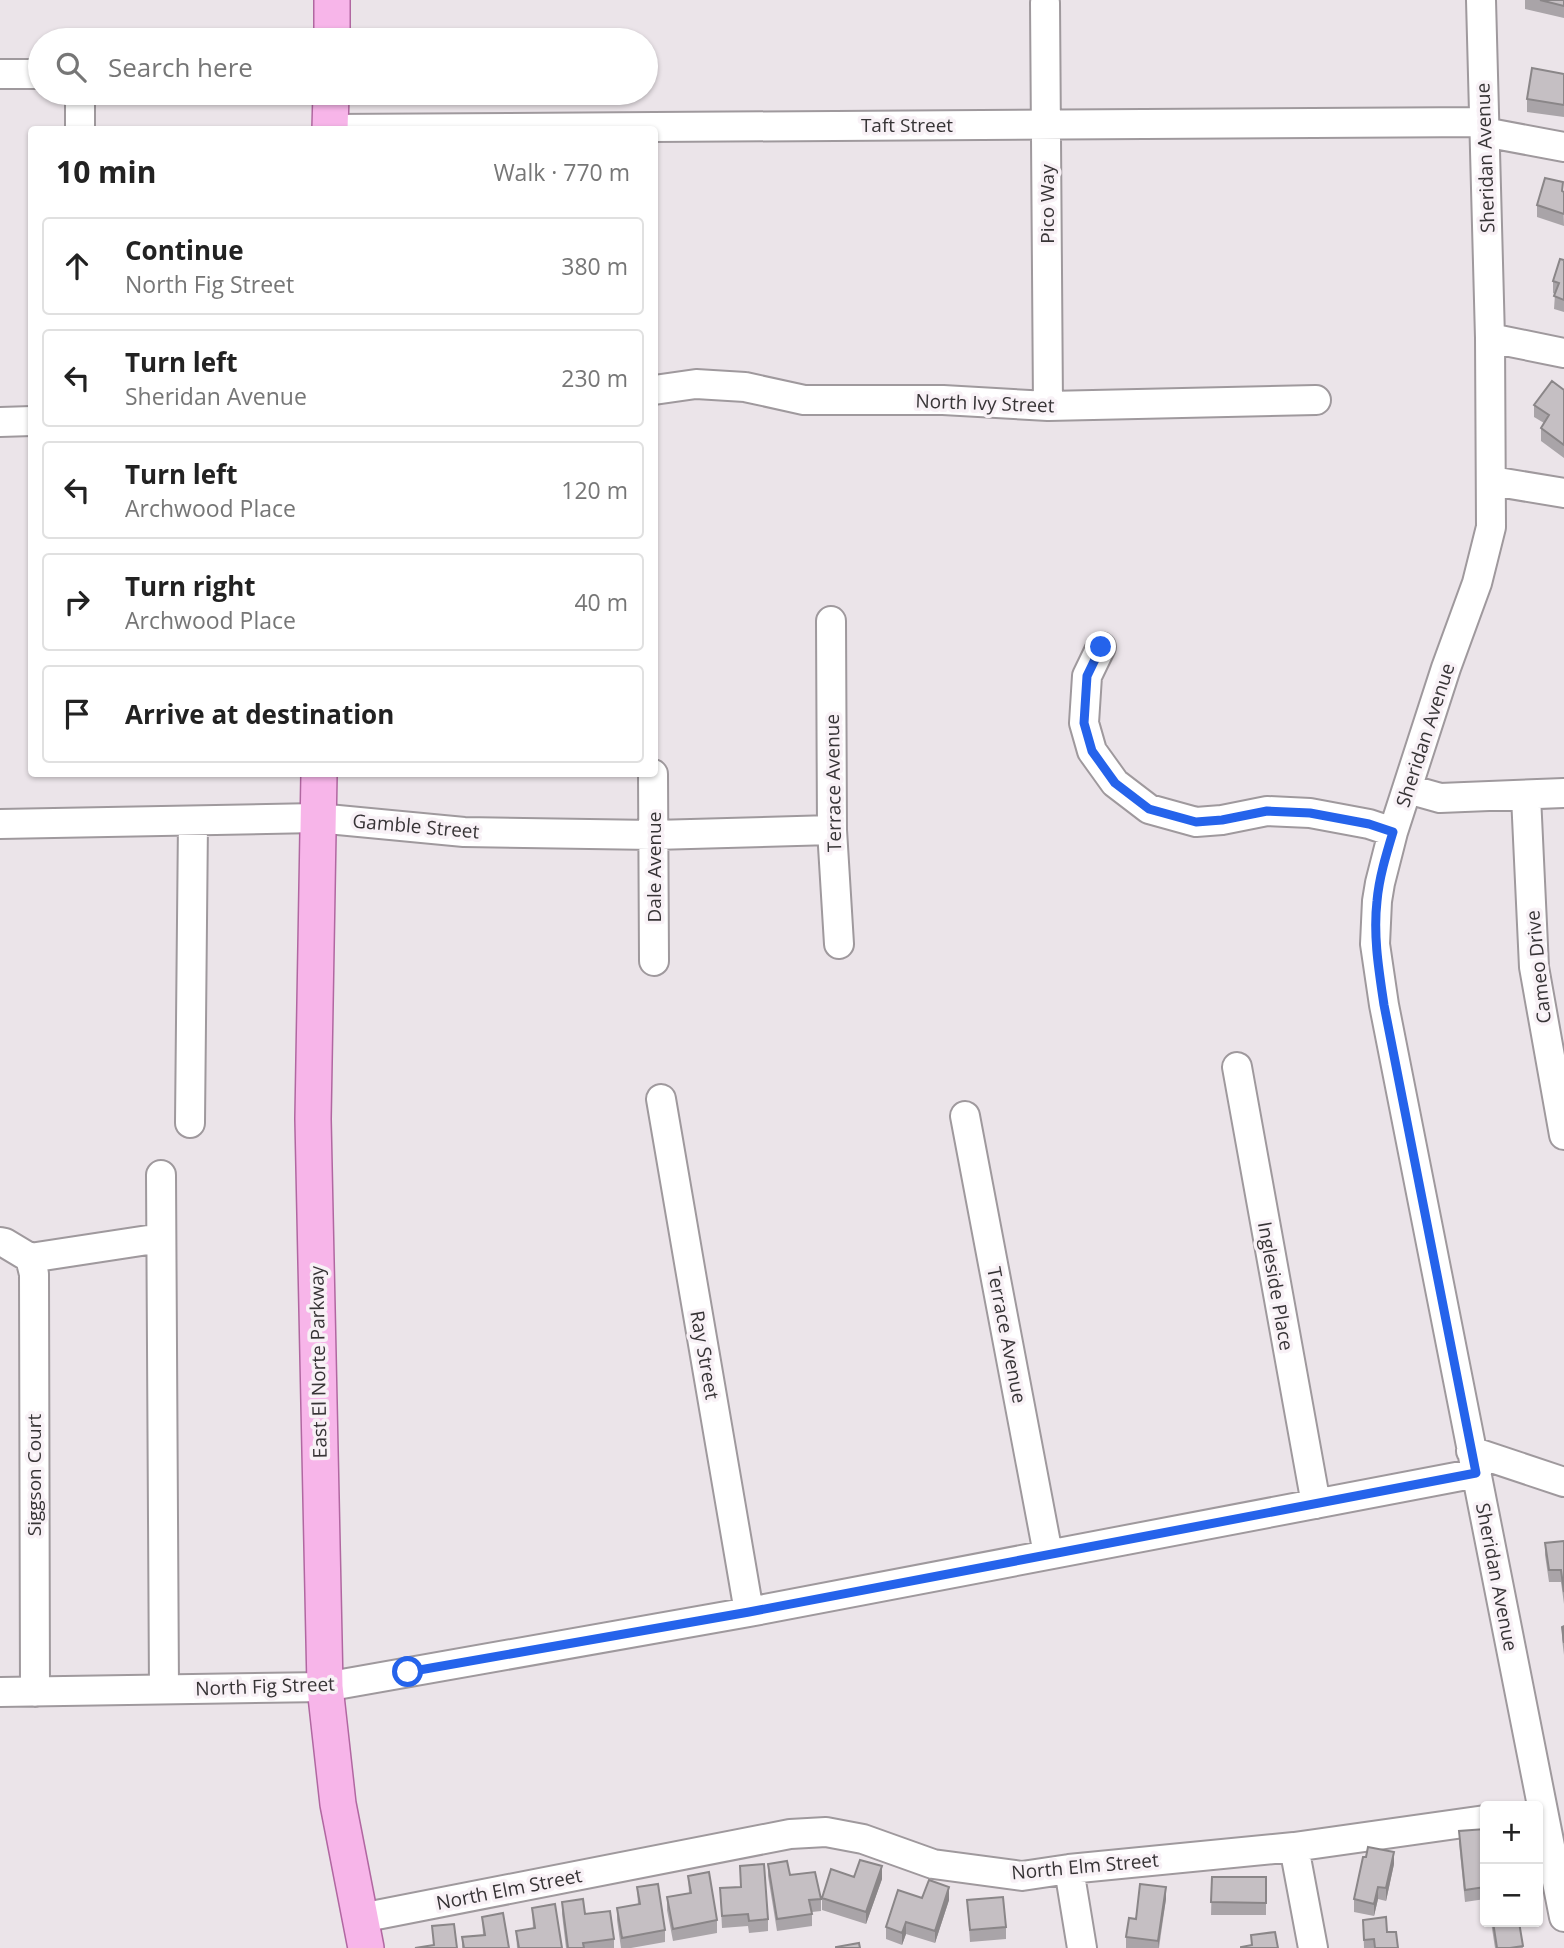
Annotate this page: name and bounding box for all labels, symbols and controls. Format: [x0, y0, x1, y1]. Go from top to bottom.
search box [28, 28, 658, 105]
icon: search [52, 48, 90, 86]
text: Search here [108, 49, 253, 85]
street label: Sheridan Avenue [1469, 82, 1501, 234]
street label: Taft Street [861, 112, 953, 138]
text: 10 min [56, 151, 156, 192]
text: Walk · 770 m [493, 156, 630, 188]
street label: Pico Way [1034, 164, 1060, 244]
text: Continue [125, 232, 244, 268]
icon: ahead [58, 247, 96, 285]
text: 380 m [561, 250, 628, 282]
text: North Fig Street [125, 268, 294, 300]
text: Turn left [125, 344, 237, 380]
icon: left [58, 359, 96, 397]
text: 230 m [561, 362, 628, 394]
text: Sheridan Avenue [125, 380, 307, 412]
street label: North Ivy Street [915, 388, 1055, 418]
text: Turn left [125, 456, 237, 492]
icon: left [58, 471, 96, 509]
text: 120 m [561, 474, 628, 506]
text: Archwood Place [125, 492, 296, 524]
text: Turn right [125, 568, 256, 604]
icon: right [58, 583, 96, 621]
text: 40 m [574, 586, 628, 618]
text: Archwood Place [125, 604, 296, 636]
route end [1085, 631, 1116, 662]
street label: Sheridan Avenue [1389, 660, 1461, 810]
icon: arrive [58, 695, 96, 733]
text: Arrive at destination [125, 696, 394, 732]
street label: Terrace Avenue [819, 714, 847, 852]
street label: Gamble Street [352, 808, 481, 845]
street label: Dale Avenue [641, 812, 667, 922]
street label: Cameo Drive [1519, 909, 1557, 1025]
street label: Ingleside Place [1252, 1220, 1300, 1352]
street label: East El Norte Parkway [303, 1265, 333, 1459]
street label: Terrace Avenue [981, 1265, 1033, 1405]
street label: Ray Street [684, 1309, 726, 1402]
street label: Siggson Court [21, 1414, 47, 1536]
street label: Sheridan Avenue [1470, 1501, 1524, 1653]
route start [392, 1656, 423, 1687]
street label: North Fig Street [195, 1671, 336, 1701]
map controls [1480, 1801, 1543, 1927]
button: + [1480, 1801, 1543, 1864]
street label: North Elm Street [1010, 1847, 1160, 1885]
street label: North Elm Street [434, 1862, 584, 1916]
button: − [1480, 1864, 1543, 1927]

